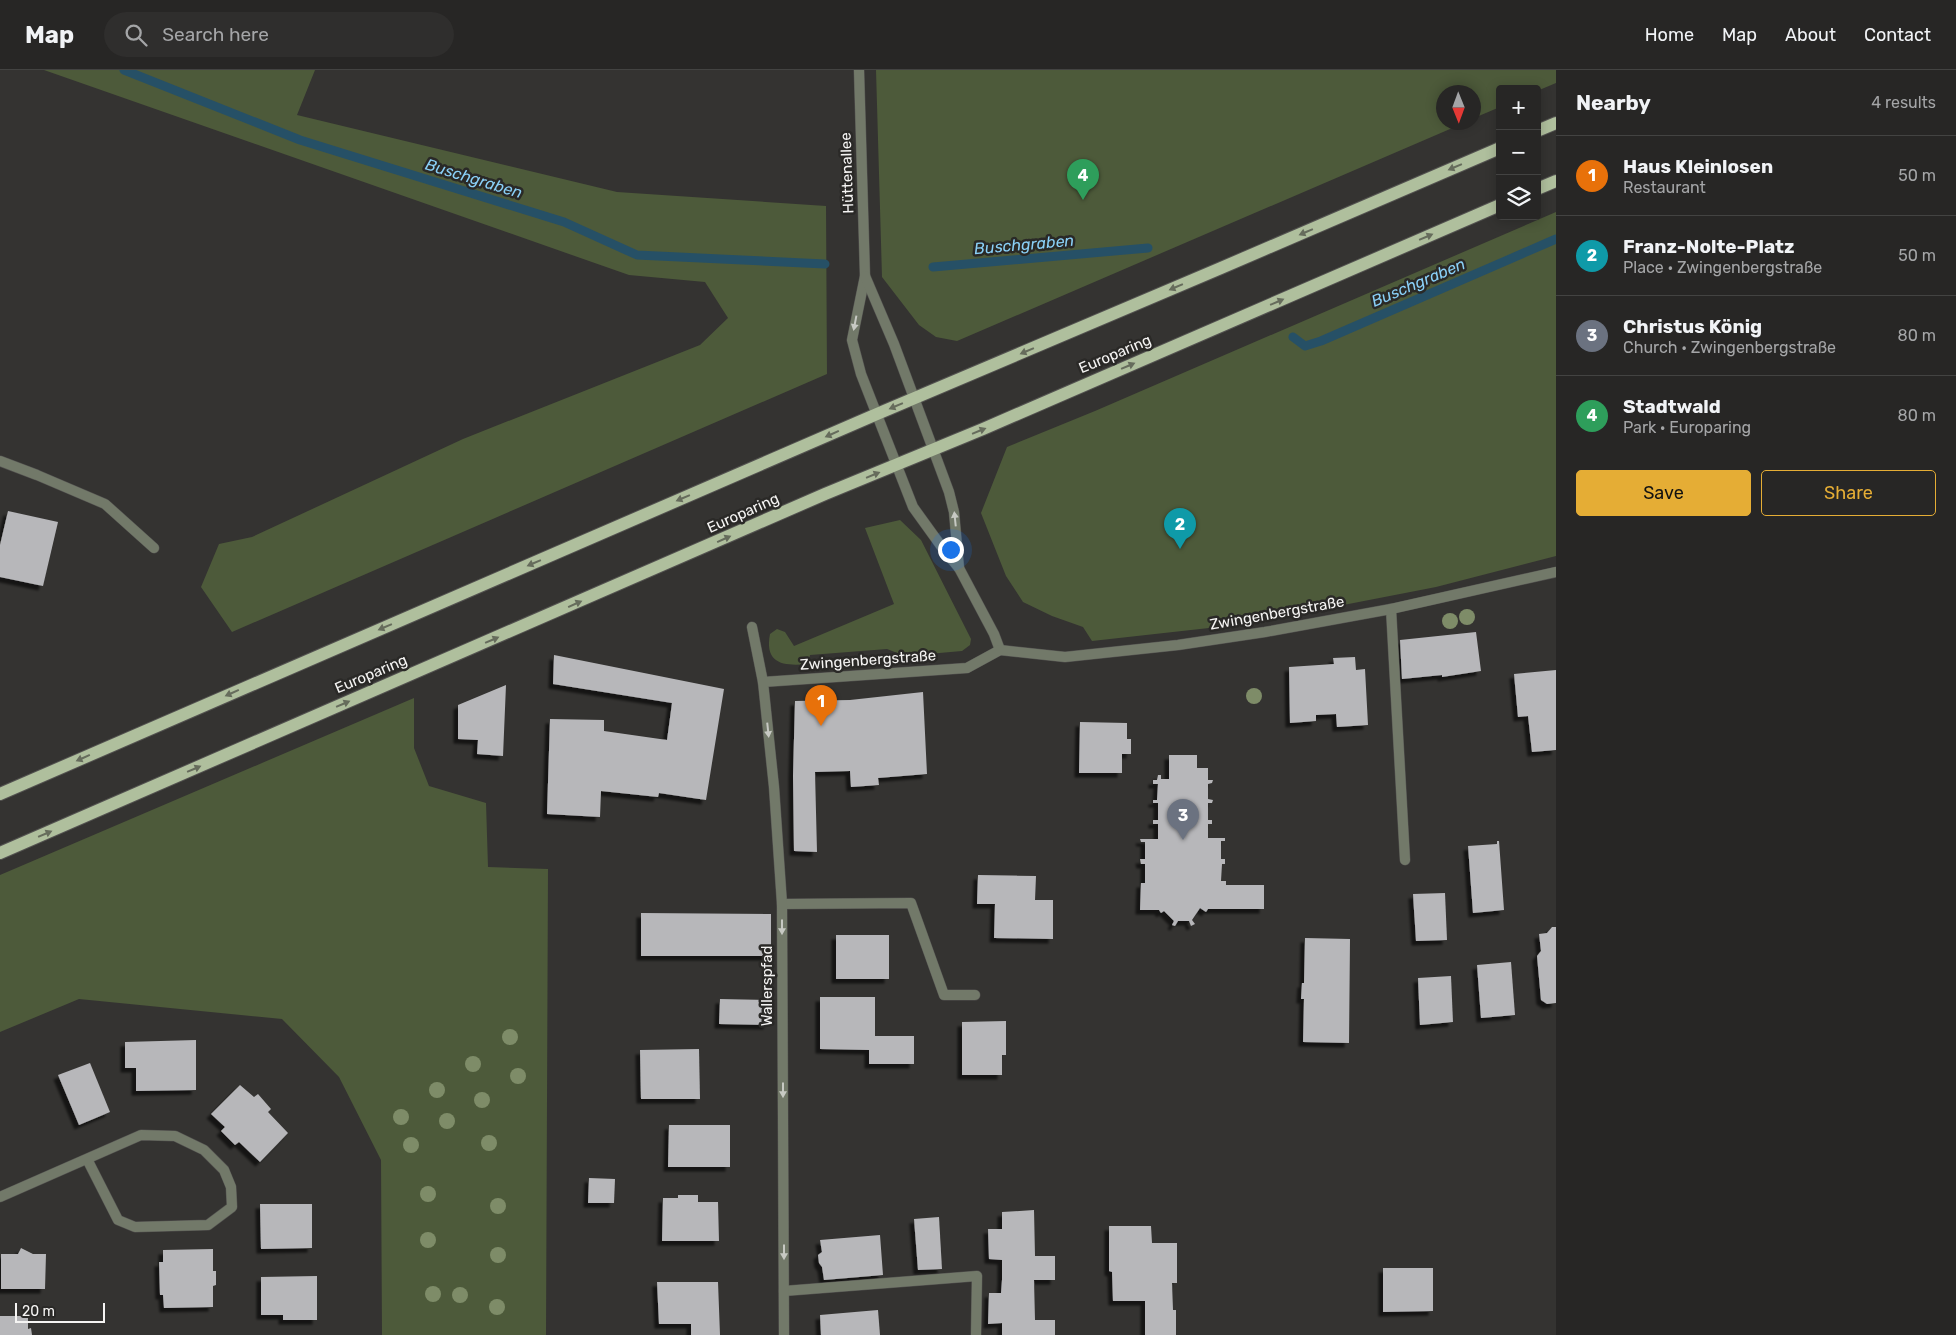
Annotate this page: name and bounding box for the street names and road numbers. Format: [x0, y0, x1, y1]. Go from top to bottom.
street label: Hüttenallee [837, 132, 857, 214]
street label: Europaring [1076, 331, 1154, 377]
street label: Europaring [704, 489, 782, 537]
street label: Zwingenbergstraße [1208, 592, 1346, 634]
street label: Zwingenbergstraße [799, 646, 937, 674]
street label: Europaring [332, 651, 410, 697]
street label: Wallerspfad [758, 946, 776, 1026]

